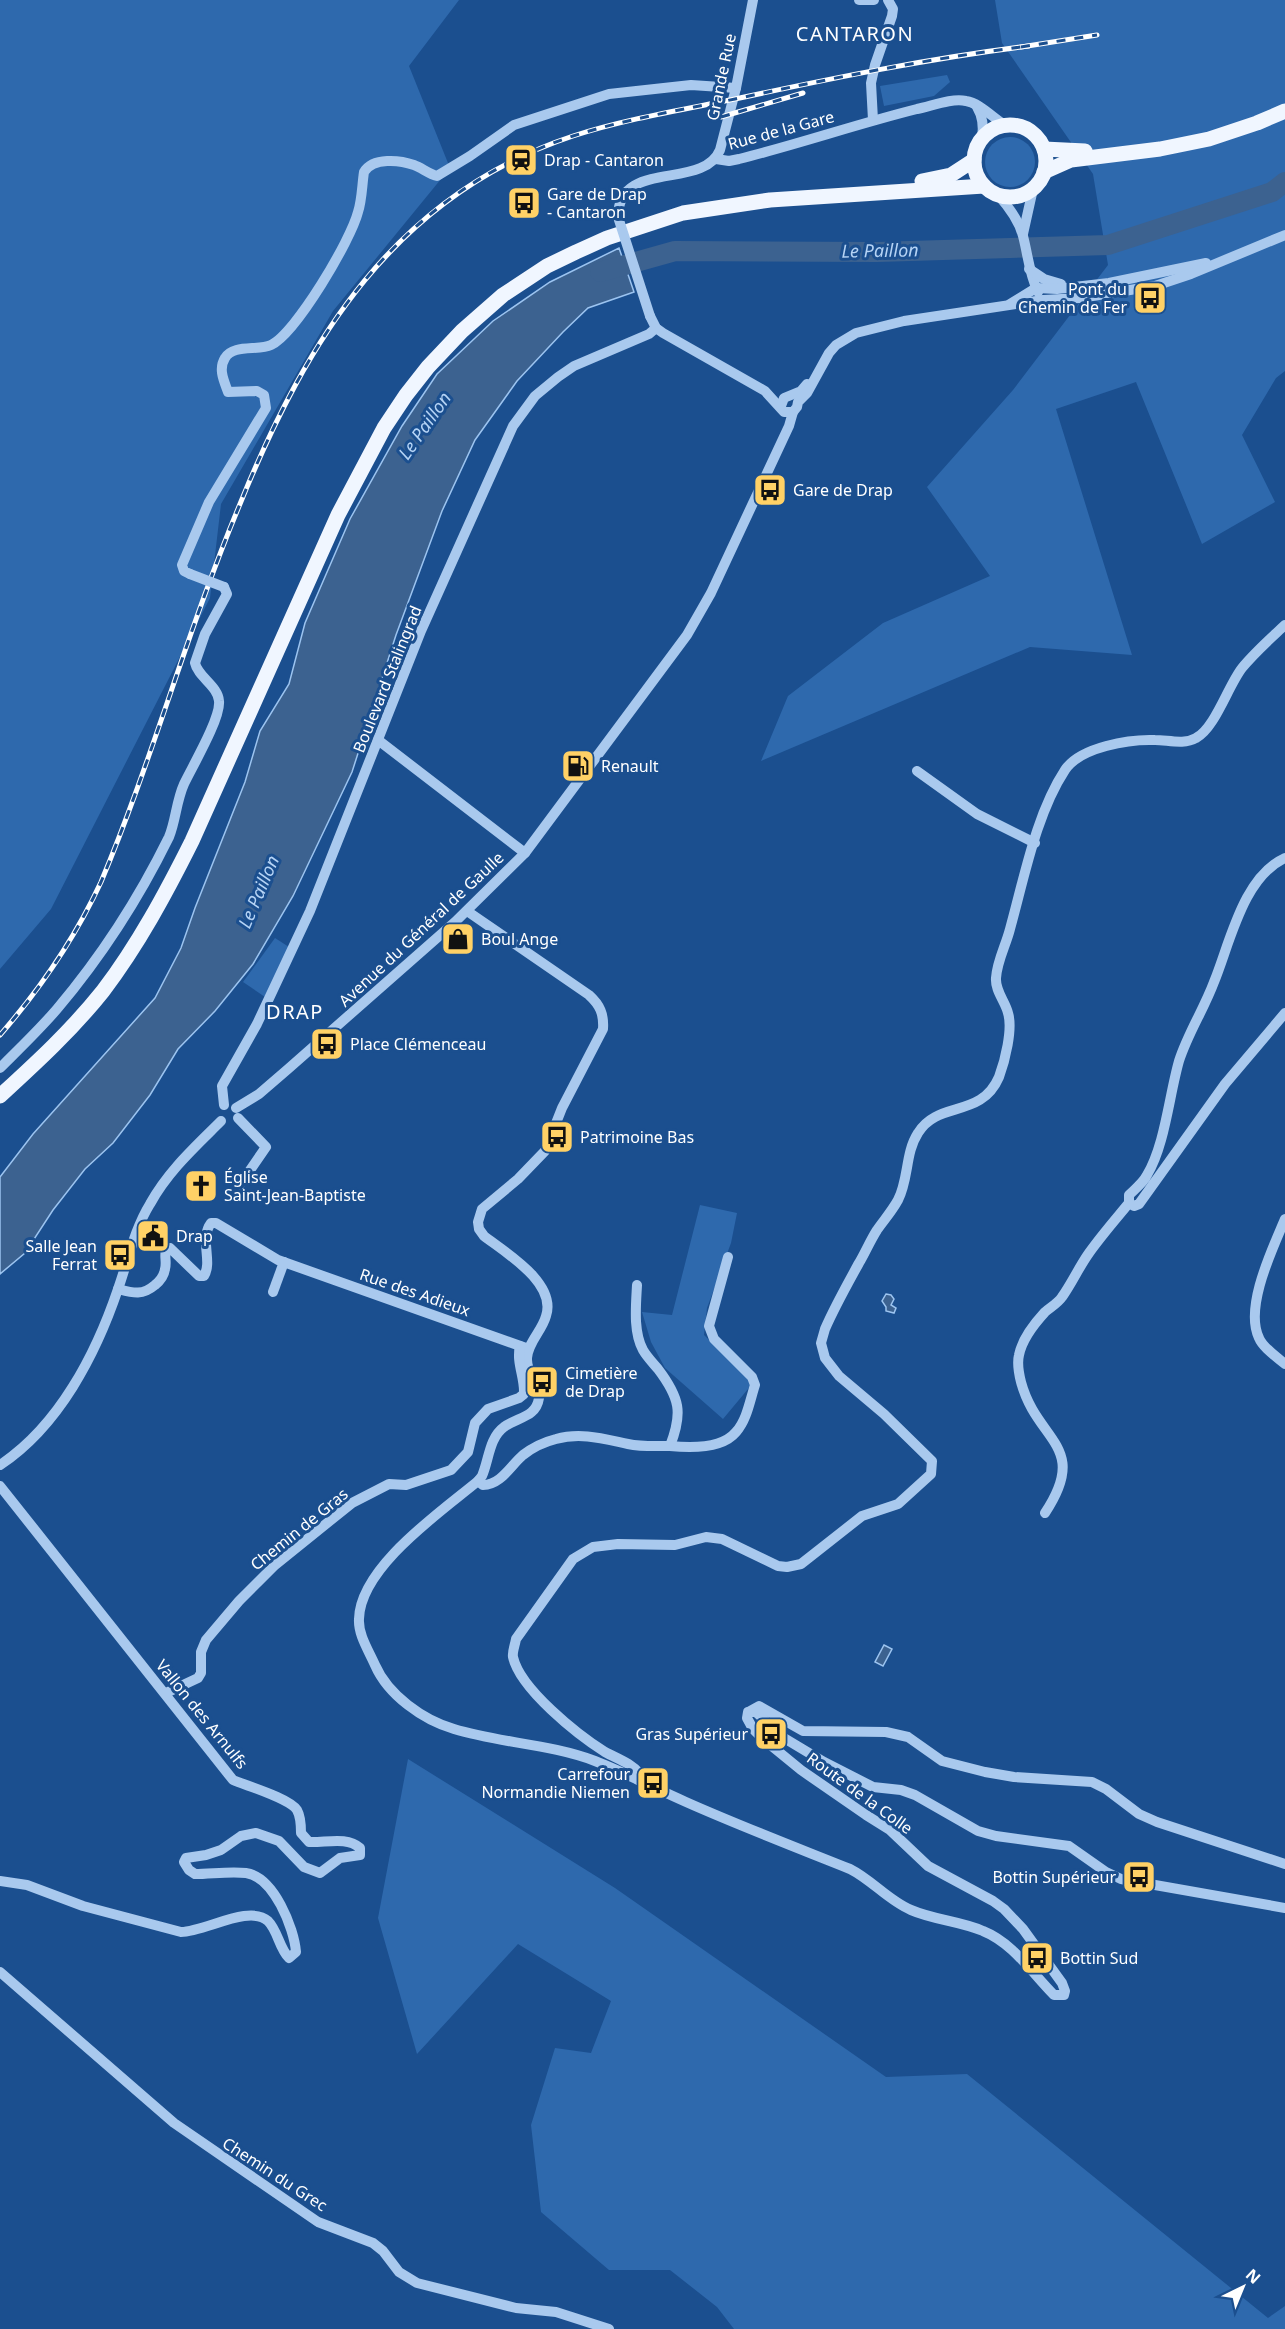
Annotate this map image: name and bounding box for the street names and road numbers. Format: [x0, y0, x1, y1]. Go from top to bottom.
street label: Grande Rue [701, 31, 741, 123]
street label: Rue de la Gare [725, 105, 837, 155]
street label: Boulevard Stalingrad [347, 602, 427, 756]
street label: Avenue du Général de Gaulle [334, 847, 508, 1011]
street label: Rue des Adieux [357, 1263, 474, 1321]
street label: Chemin de Gras [246, 1483, 352, 1575]
street label: Vallon des Arnulfs [151, 1655, 253, 1773]
street label: Route de la Colle [803, 1747, 917, 1839]
street label: Chemin du Grec [218, 2132, 332, 2216]

